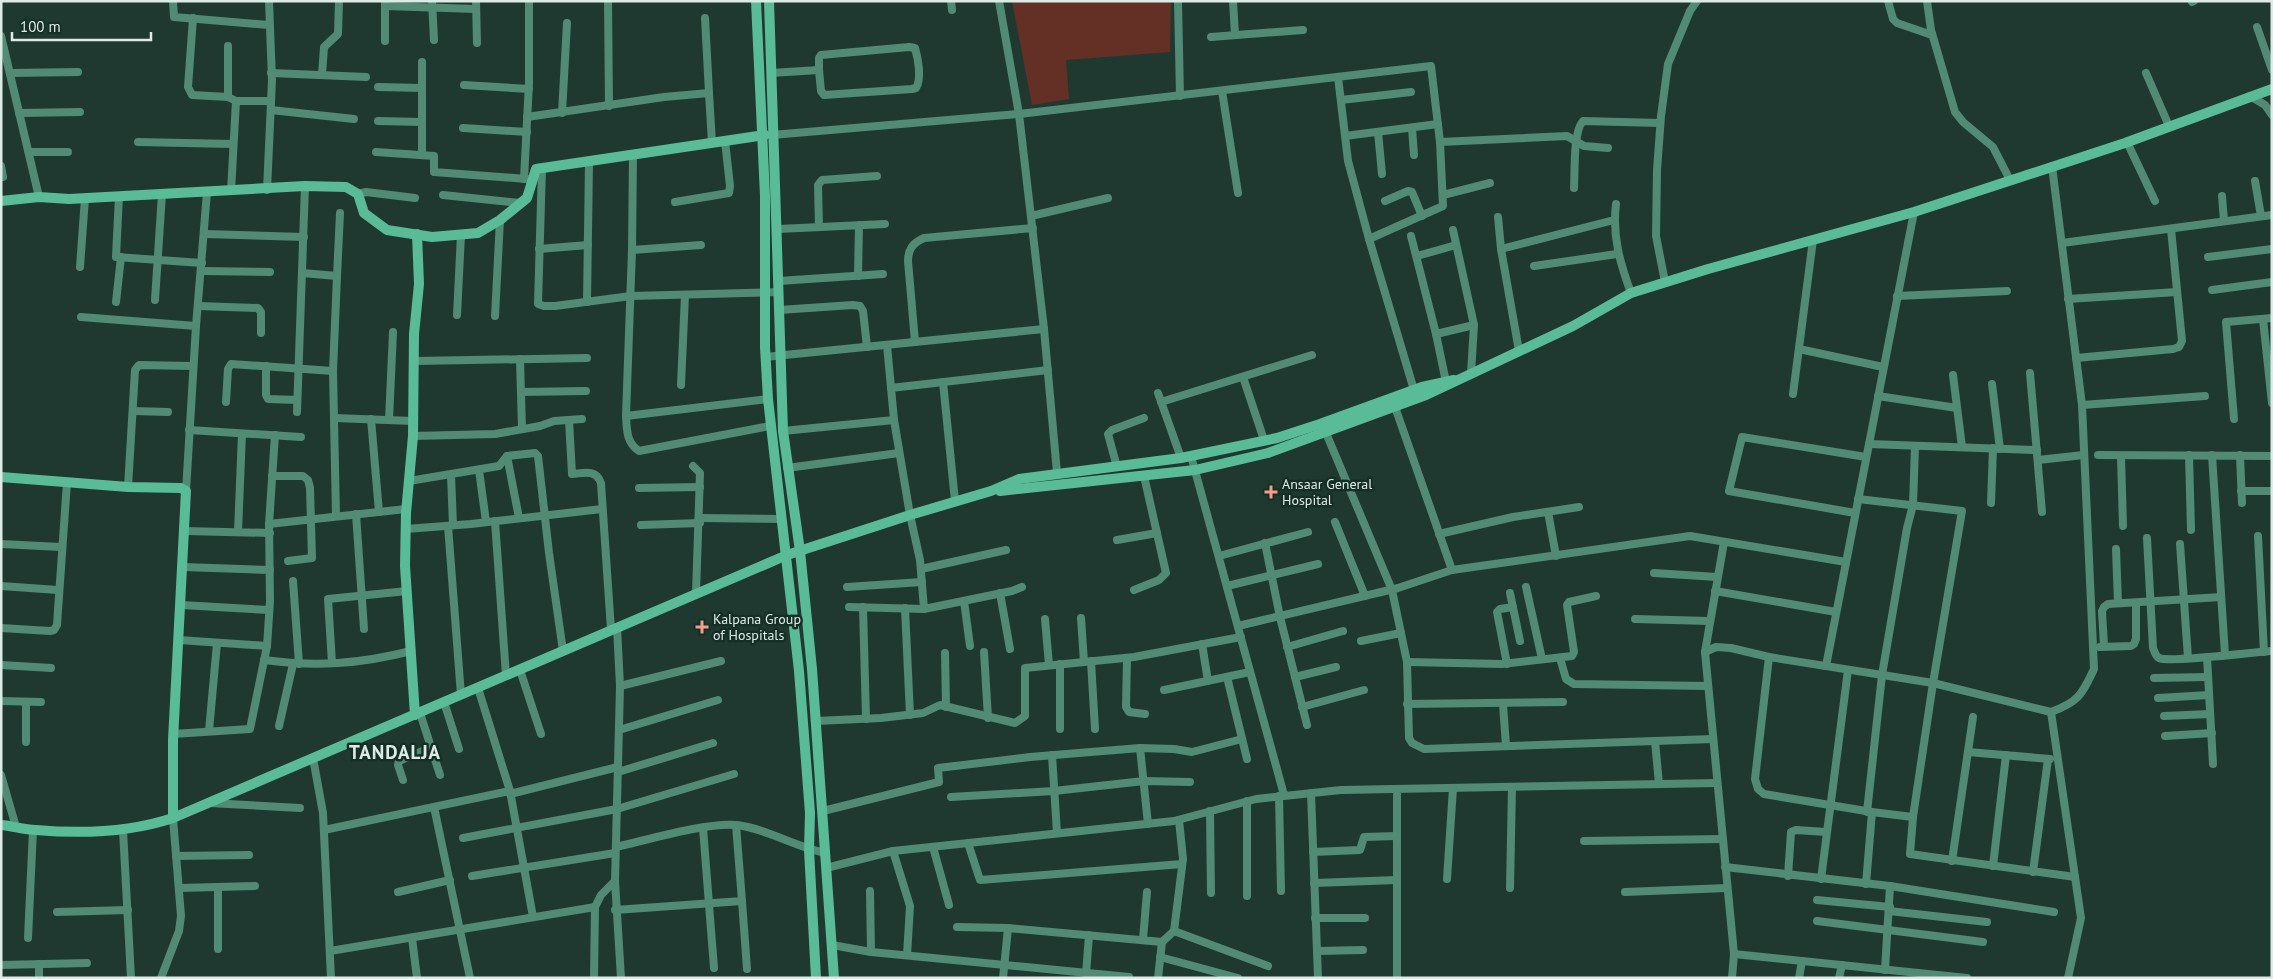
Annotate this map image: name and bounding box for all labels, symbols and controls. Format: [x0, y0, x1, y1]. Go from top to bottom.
scale bar [12, 10, 151, 42]
text: 100 m [20, 17, 61, 36]
place label: Ansaar General Hospital [1282, 475, 1372, 509]
marker: Ansaar General Hospital [1264, 485, 1278, 499]
place label: Kalpana Group of Hospitals [713, 610, 801, 644]
marker: Kalpana Group of Hospitals [695, 620, 709, 634]
district label: TANDALJA [349, 740, 441, 764]

